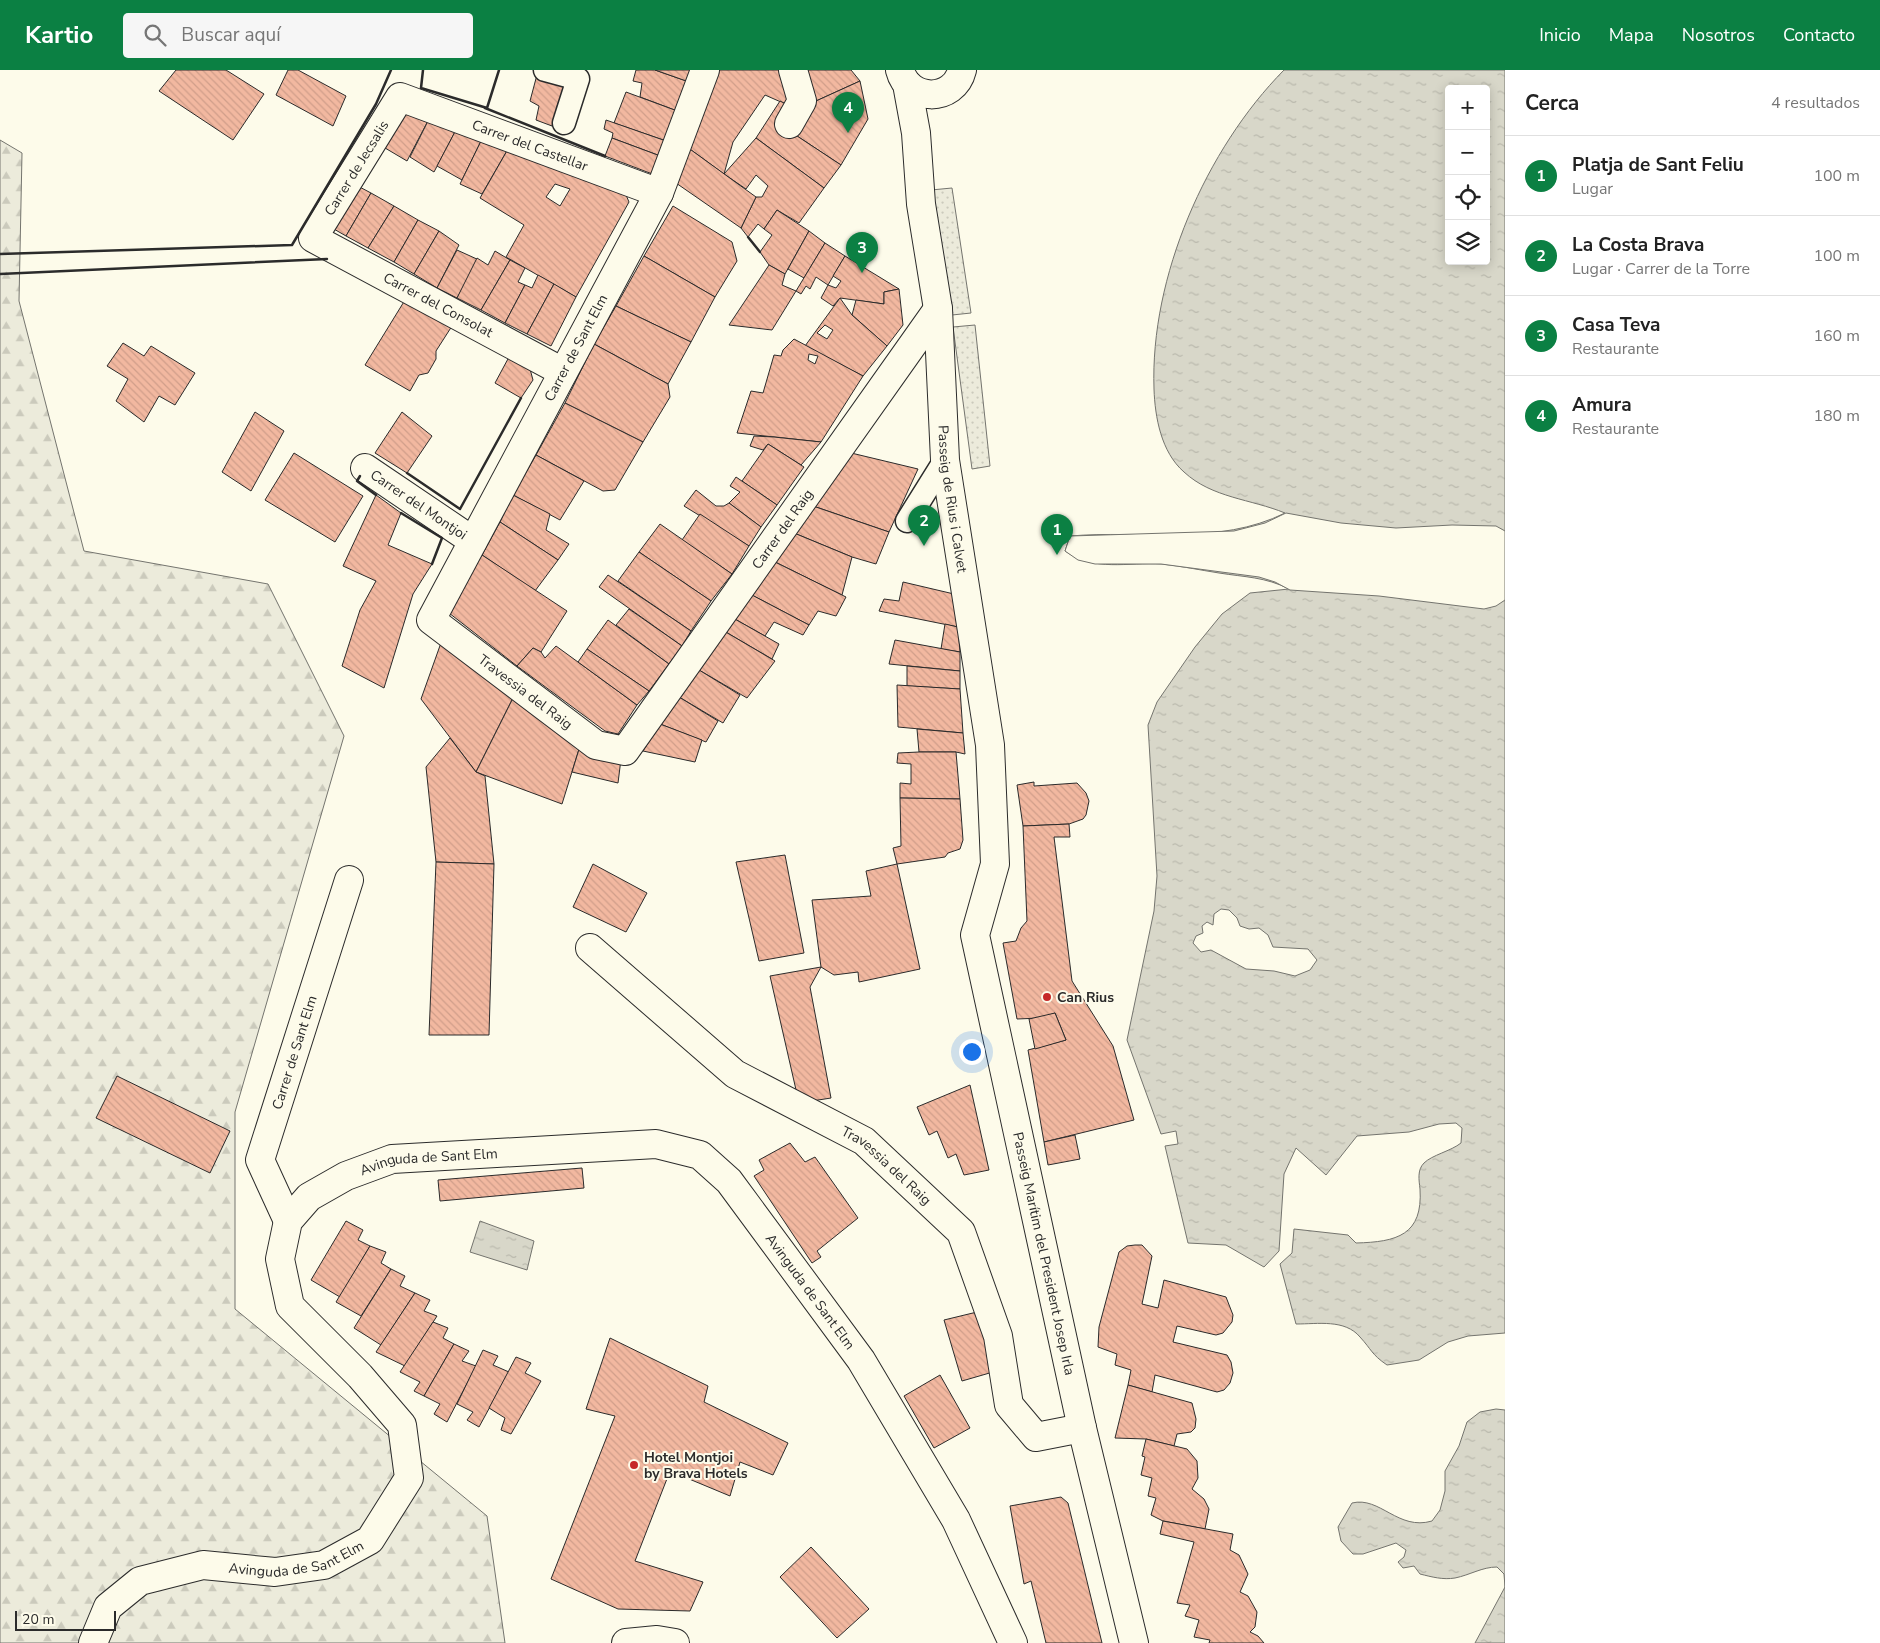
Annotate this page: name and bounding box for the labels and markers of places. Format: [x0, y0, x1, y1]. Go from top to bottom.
pin: 4 [832, 92, 864, 133]
pin: 3 [846, 232, 878, 273]
pin: 2 [908, 505, 940, 546]
pin: 1 [1041, 514, 1073, 555]
place label: Can Rius [1057, 988, 1114, 1007]
marker: Can Rius [1041, 991, 1053, 1003]
place label: Hotel Montjoi by Brava Hotels [644, 1448, 748, 1483]
marker: Hotel Montjoi by Brava Hotels [628, 1459, 640, 1471]

